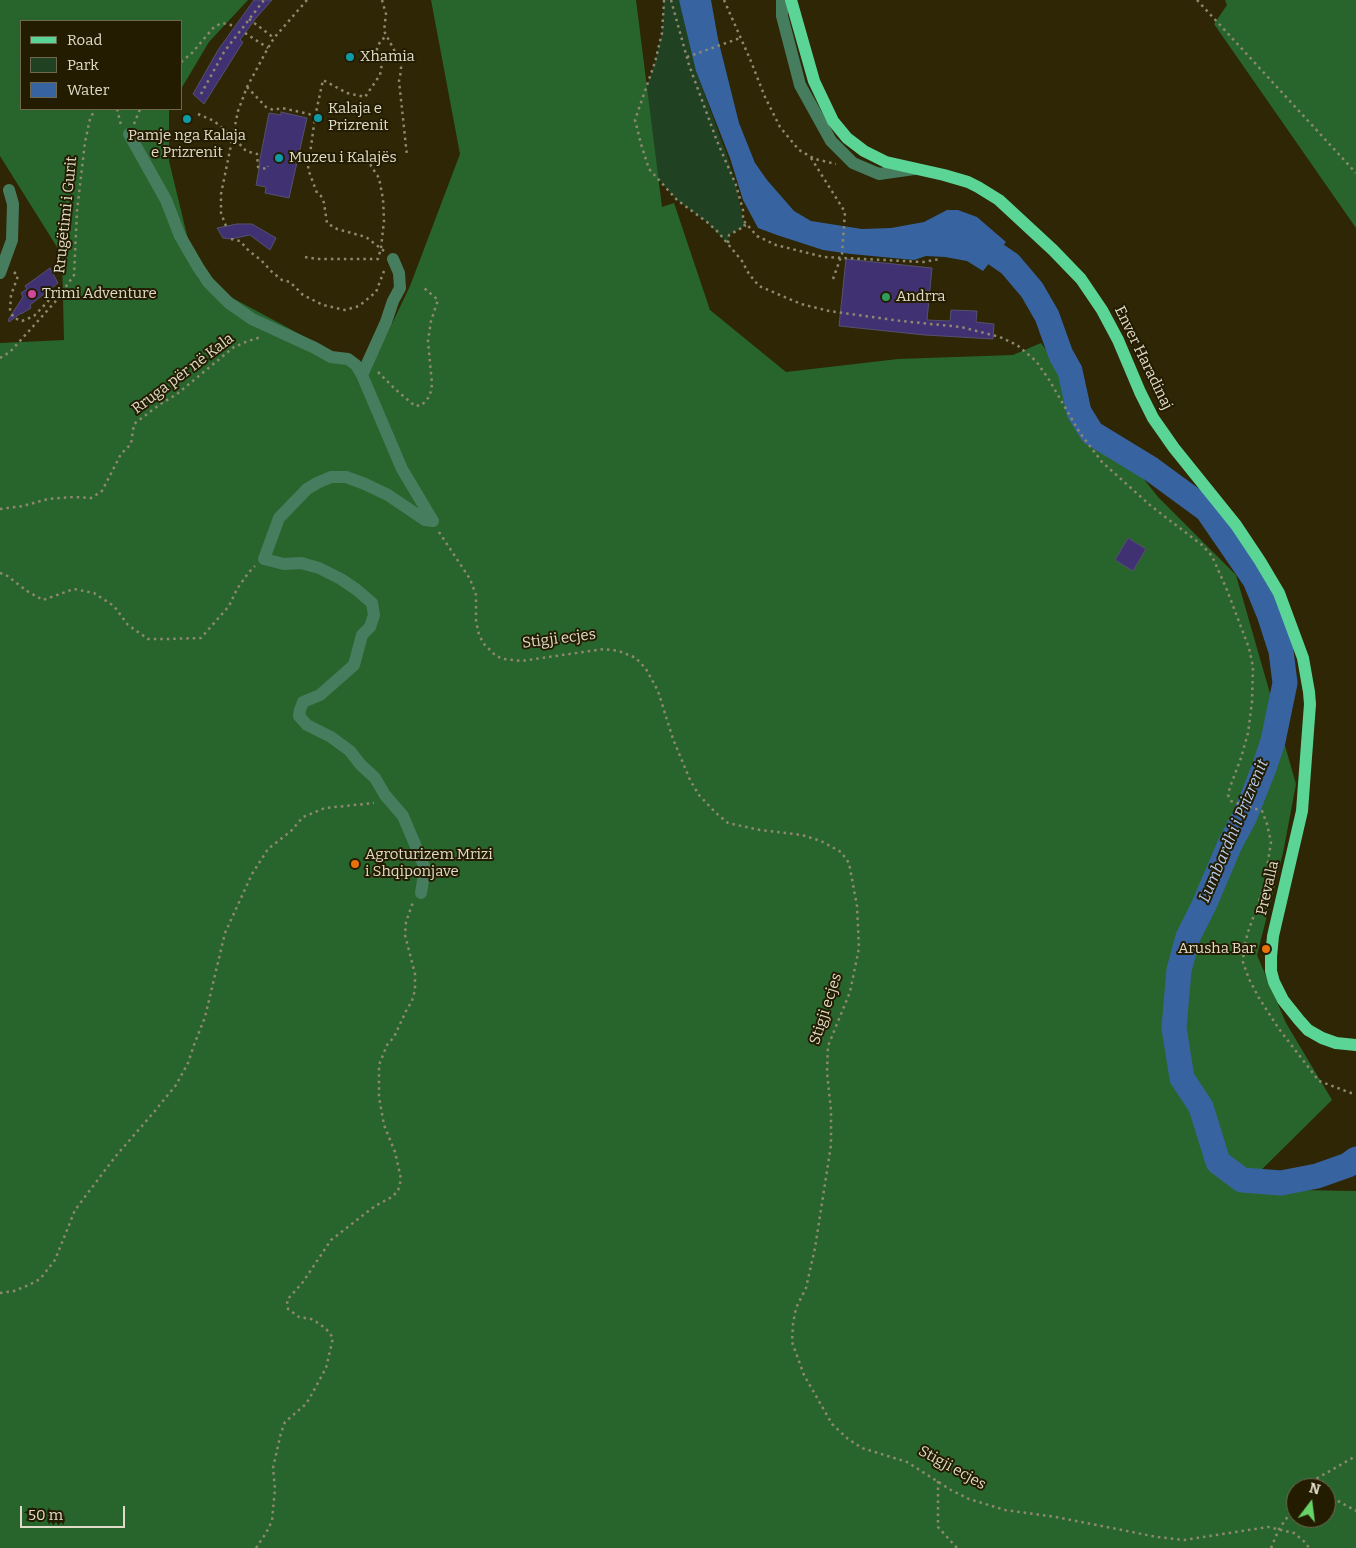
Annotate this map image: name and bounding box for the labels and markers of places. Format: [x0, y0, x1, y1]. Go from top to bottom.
place label: Xhamia [360, 48, 415, 66]
marker: Xhamia [344, 51, 356, 63]
place label: Kalaja e Prizrenit [328, 100, 389, 135]
marker: Kalaja e Prizrenit [312, 112, 324, 124]
marker: Pamje nga Kalaja e Prizrenit [181, 113, 193, 125]
place label: Pamje nga Kalaja e Prizrenit [128, 127, 246, 162]
place label: Muzeu i Kalajës [289, 149, 397, 167]
marker: Muzeu i Kalajës [273, 152, 285, 164]
place label: Trimi Adventure [42, 285, 157, 303]
marker: Trimi Adventure [26, 288, 38, 300]
place label: Andrra [896, 288, 946, 306]
marker: Andrra [880, 291, 892, 303]
place label: Agroturizem Mrizi i Shqiponjave [365, 846, 493, 881]
marker: Agroturizem Mrizi i Shqiponjave [349, 858, 361, 870]
place label: Arusha Bar [1178, 940, 1256, 958]
marker: Arusha Bar [1260, 943, 1272, 955]

